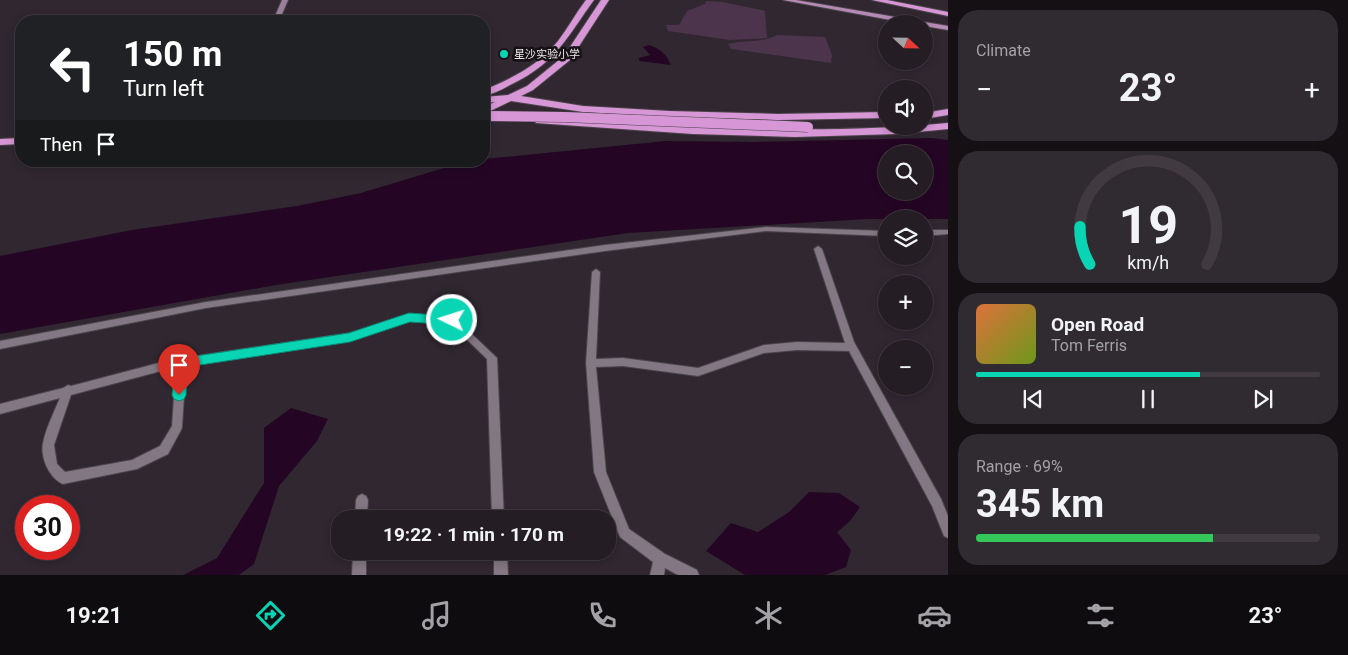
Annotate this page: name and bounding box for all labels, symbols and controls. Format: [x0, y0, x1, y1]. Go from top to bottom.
north arrow [878, 15, 932, 70]
map controls [878, 15, 933, 395]
text: 150 m [123, 34, 222, 75]
icon: left [40, 35, 105, 100]
text: Climate [976, 41, 1031, 60]
marker: 星沙实验小学 [498, 48, 510, 60]
place label: 星沙实验小学 [514, 48, 580, 61]
text: 23° [1119, 66, 1177, 110]
text: − [976, 73, 992, 106]
text: + [1304, 73, 1320, 106]
text: Turn left [123, 76, 204, 101]
button: sound [878, 80, 933, 135]
icon: arrive [92, 130, 120, 158]
text: Then [40, 133, 82, 156]
button: search [878, 145, 933, 200]
text: 19 [1118, 195, 1178, 256]
button: layers [878, 210, 933, 265]
text: km/h [1127, 252, 1169, 273]
button: + [878, 275, 933, 330]
position arrow [425, 293, 477, 345]
text: Open Road [1051, 313, 1144, 336]
text: Tom Ferris [1051, 336, 1127, 355]
button: − [878, 340, 933, 395]
pin [158, 344, 200, 395]
icon: arrive [165, 351, 193, 379]
icon: previous [1019, 385, 1047, 413]
icon: pause [1134, 385, 1162, 413]
icon: next [1249, 385, 1277, 413]
text: Range · 69% [976, 457, 1063, 476]
text: 345 km [976, 482, 1104, 526]
speed limit sign: 30 [15, 495, 80, 560]
text: 19:22 · 1 min · 170 m [383, 523, 564, 546]
icon: directions [253, 598, 288, 633]
icon: music [419, 598, 454, 633]
icon: phone [585, 598, 620, 633]
icon: climate [751, 598, 786, 633]
icon: car [917, 598, 952, 633]
icon: filters [1083, 598, 1118, 633]
text: 19:21 [65, 603, 122, 628]
text: 23° [1249, 603, 1282, 628]

